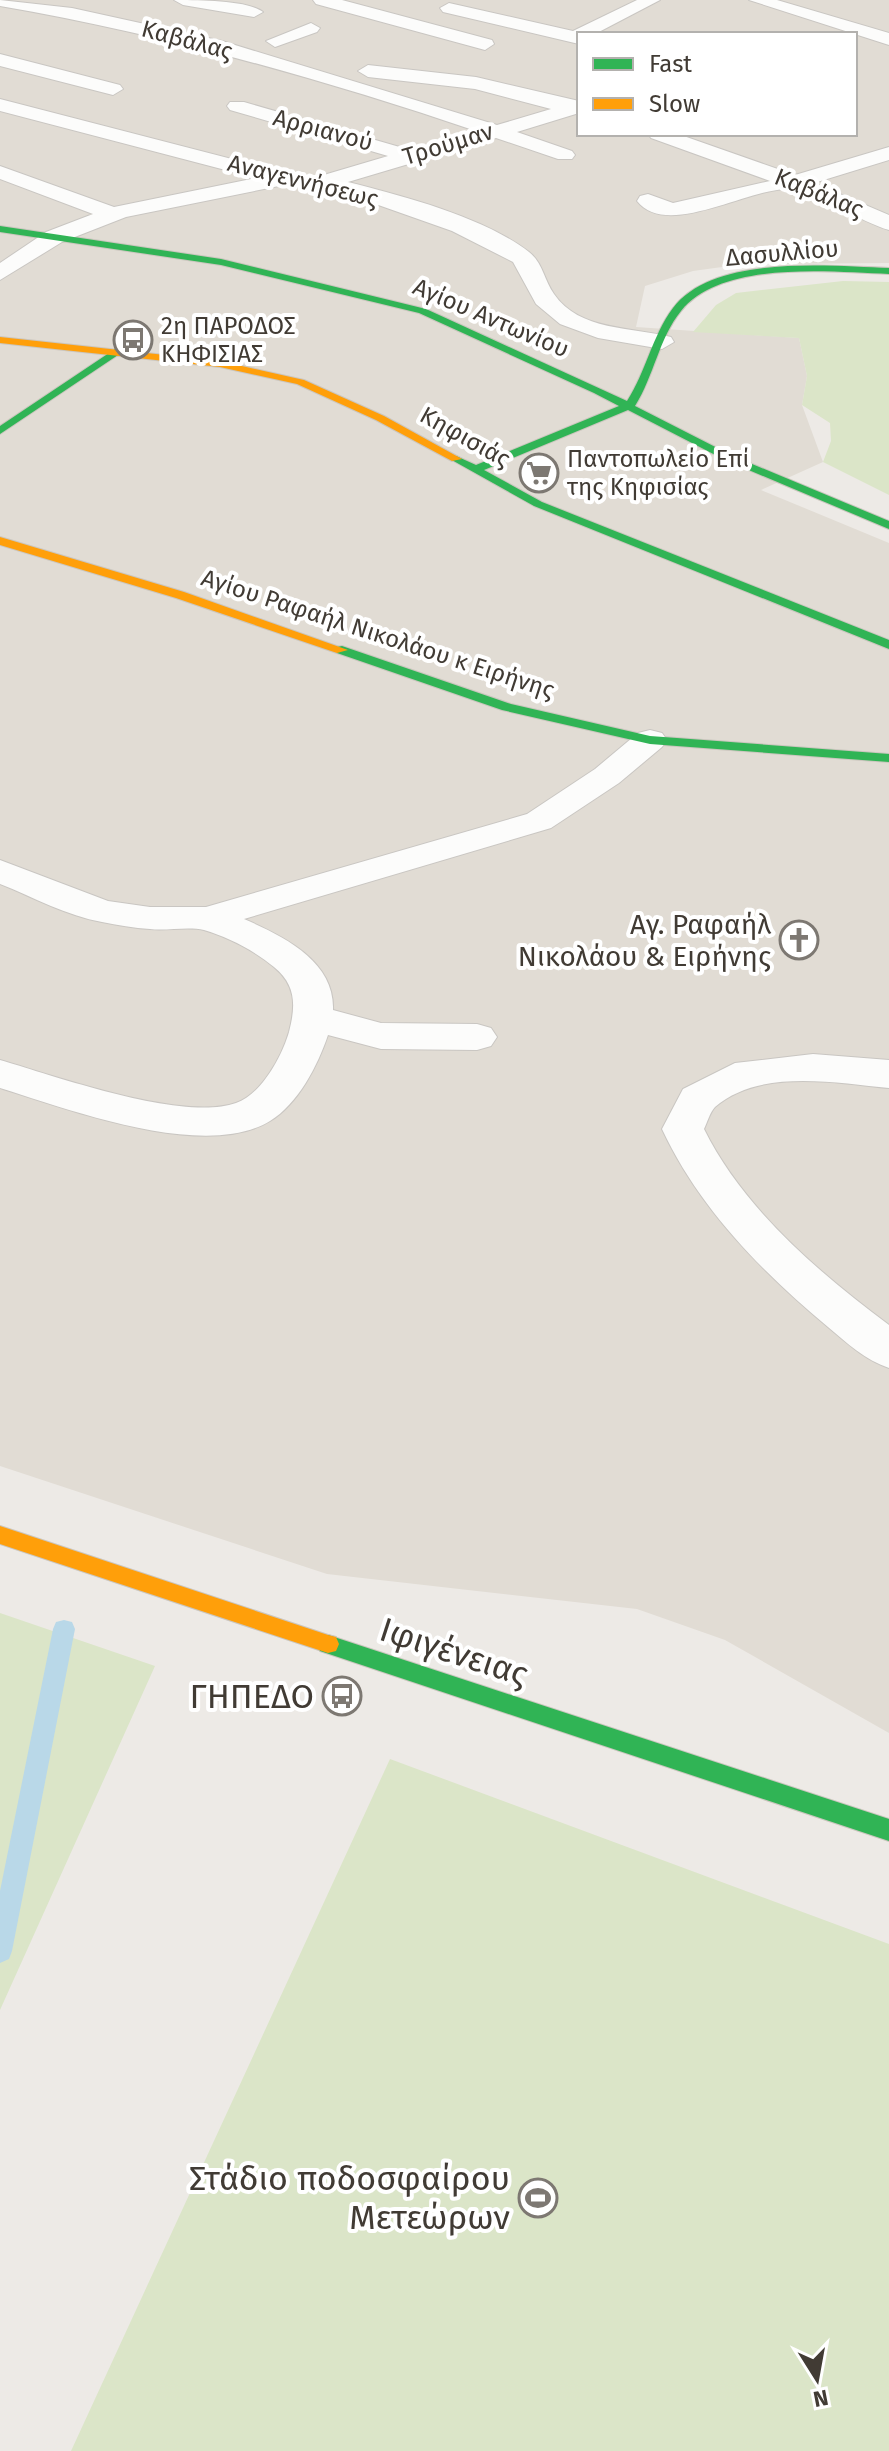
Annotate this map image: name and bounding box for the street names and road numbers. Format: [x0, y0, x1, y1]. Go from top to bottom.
street label: Καβάλας [138, 14, 236, 66]
street label: Αρριανού [270, 103, 376, 157]
street label: Τρούμαν [399, 117, 497, 171]
street label: Αναγεννήσεως [225, 149, 381, 213]
street label: Καβάλας [771, 163, 867, 223]
street label: Δασυλλίου [724, 234, 840, 272]
street label: Αγίου Αντωνίου [409, 273, 573, 363]
street label: Κηφισιάς [415, 401, 515, 473]
street label: Αγίου Ραφαήλ Νικολάου κ Ειρήνης [198, 564, 558, 704]
street label: Ιφιγένειας [375, 1609, 533, 1695]

